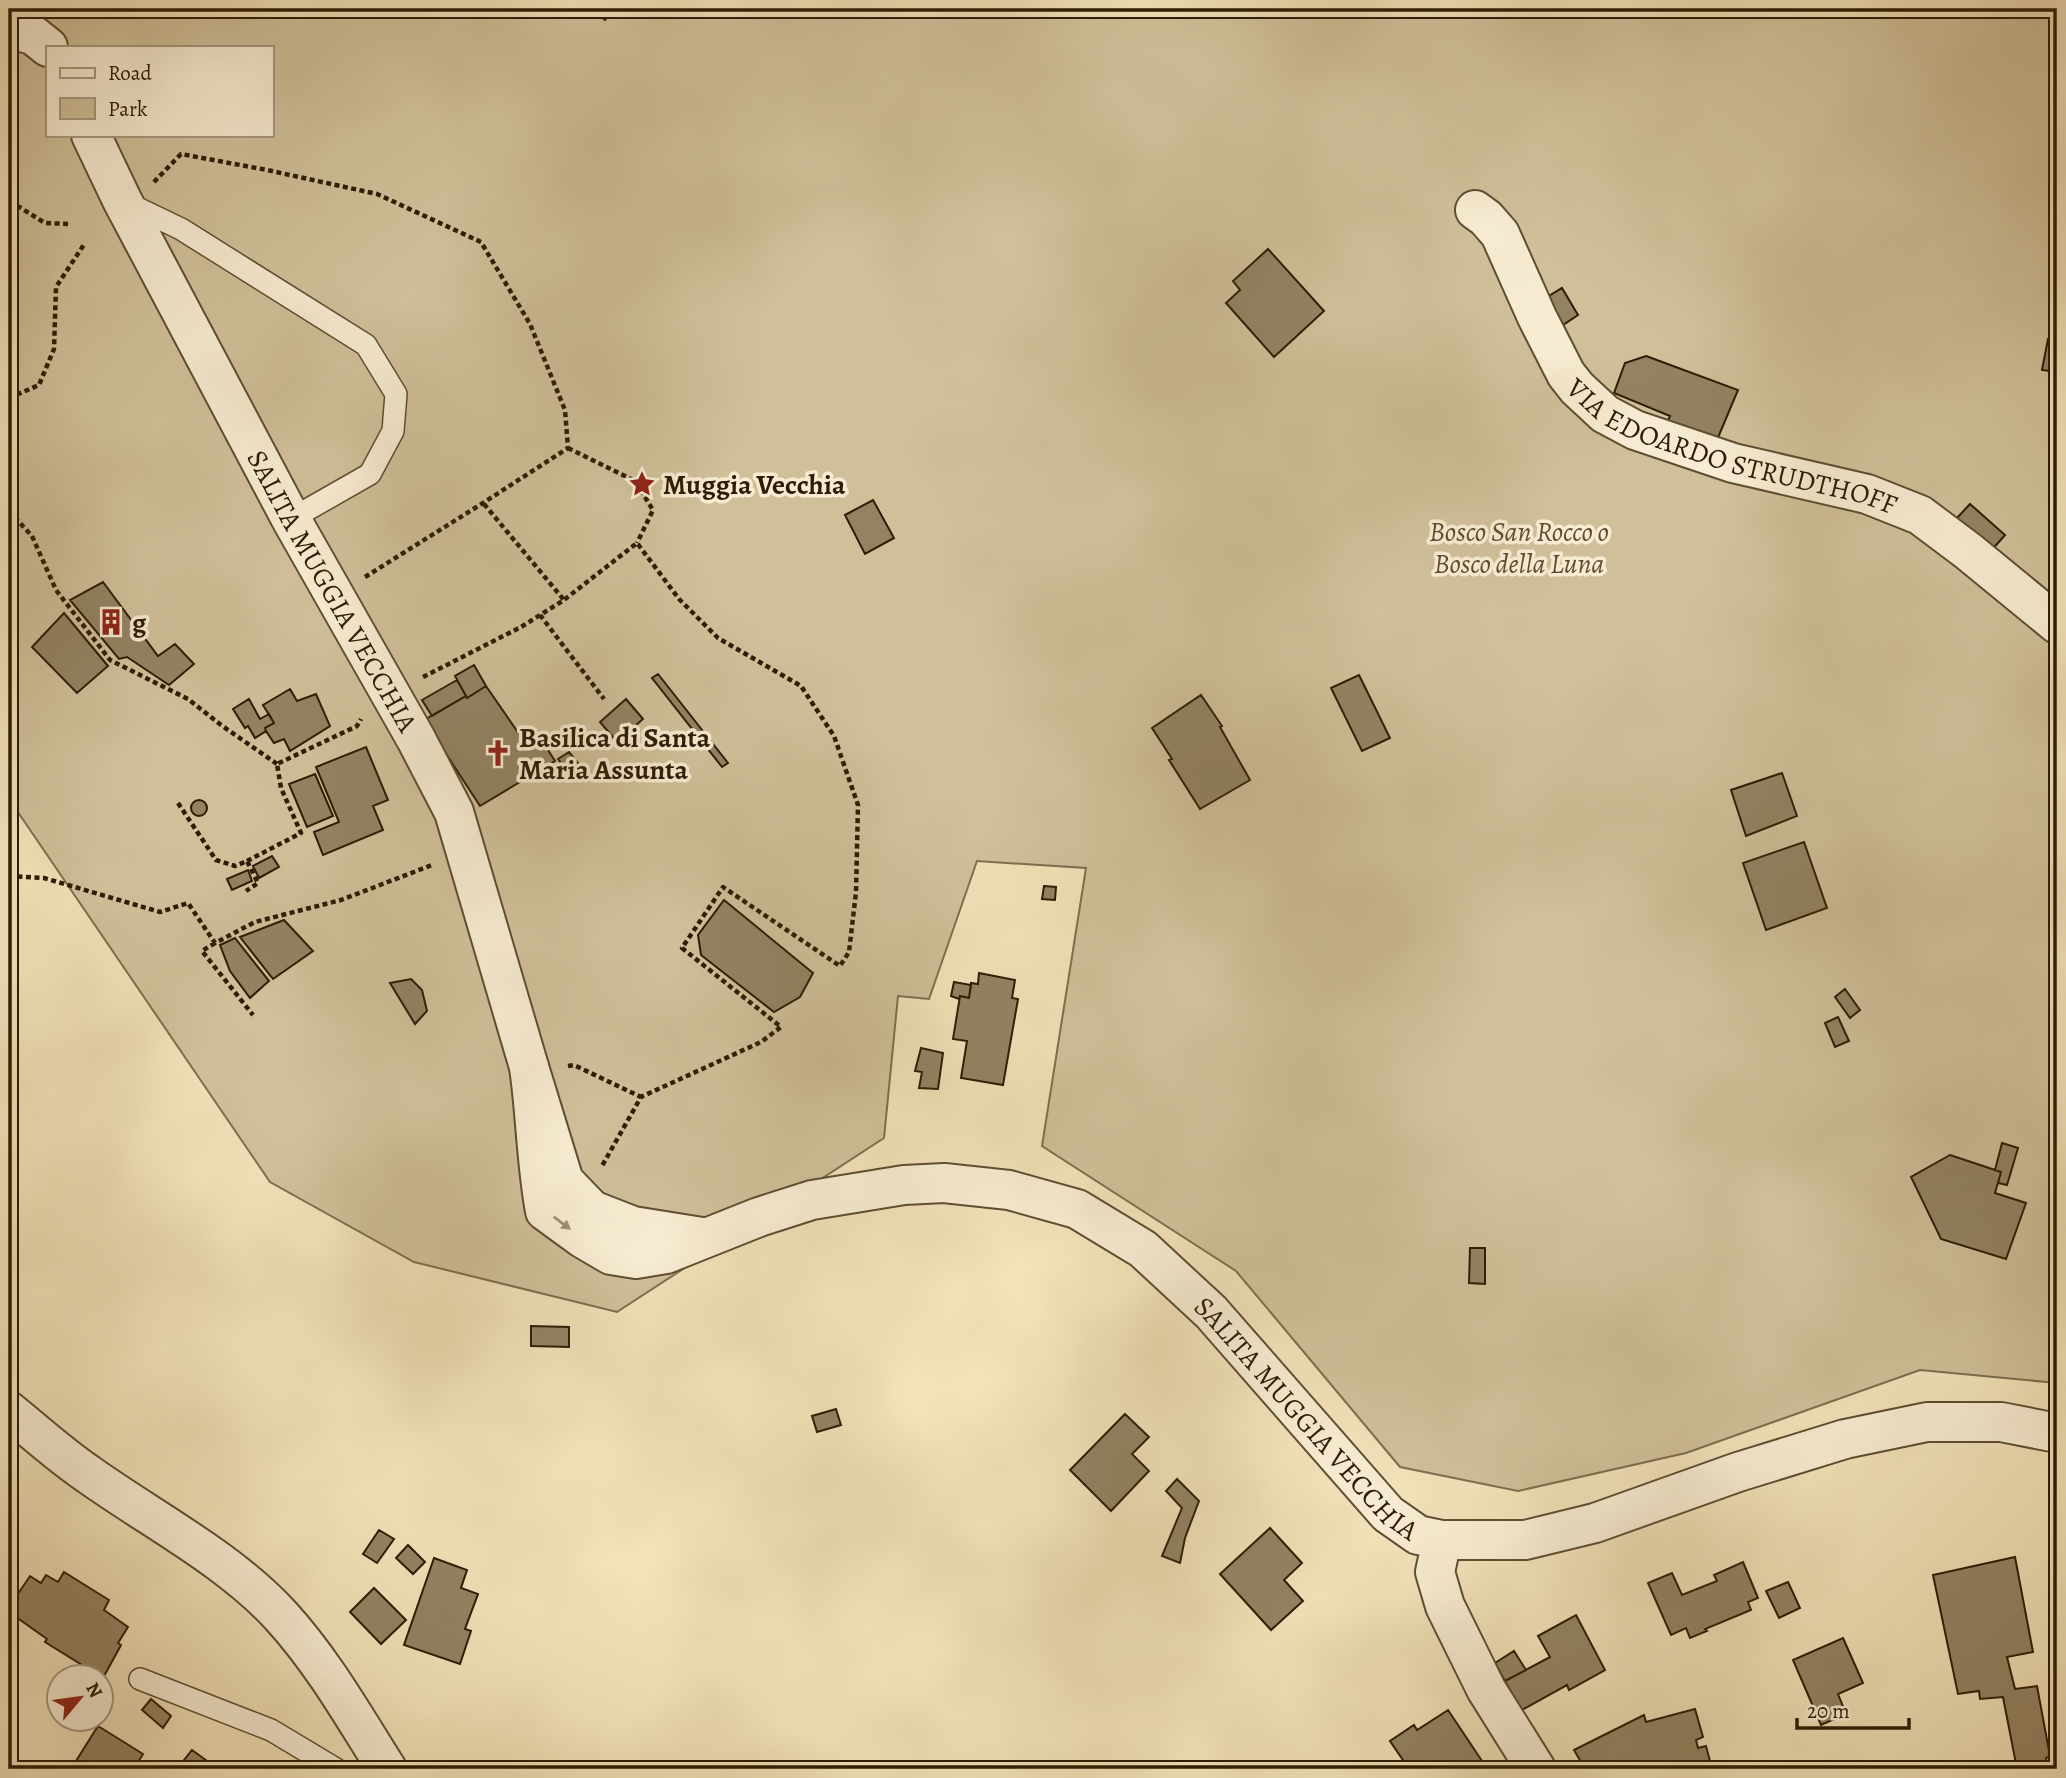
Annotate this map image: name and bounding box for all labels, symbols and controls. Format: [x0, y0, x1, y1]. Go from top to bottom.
legend [46, 46, 273, 136]
text: Road [108, 59, 152, 87]
text: Park [108, 95, 148, 123]
street label: VIA EDOARDO STRUDTHOFF [1557, 369, 1903, 524]
street label: SALITA MUGGIA VECCHIA [238, 443, 426, 740]
place label: Muggia Vecchia [663, 466, 846, 504]
place icon: Muggia Vecchia [627, 469, 657, 499]
park label: Bosco San Rocco o Bosco della Luna [1429, 513, 1609, 583]
place label: g [132, 604, 147, 642]
building icon: g [96, 607, 126, 637]
place label: Basilica di Santa Maria Assunta [519, 719, 711, 789]
church icon: Basilica di Santa Maria Assunta [483, 738, 513, 768]
one-way arrow [553, 1216, 571, 1230]
street label: SALITA MUGGIA VECCHIA [1186, 1288, 1426, 1550]
north arrow [46, 1662, 116, 1732]
text: N [79, 1678, 109, 1703]
scale bar [1797, 1687, 1909, 1731]
text: 20 m [1807, 1697, 1850, 1725]

